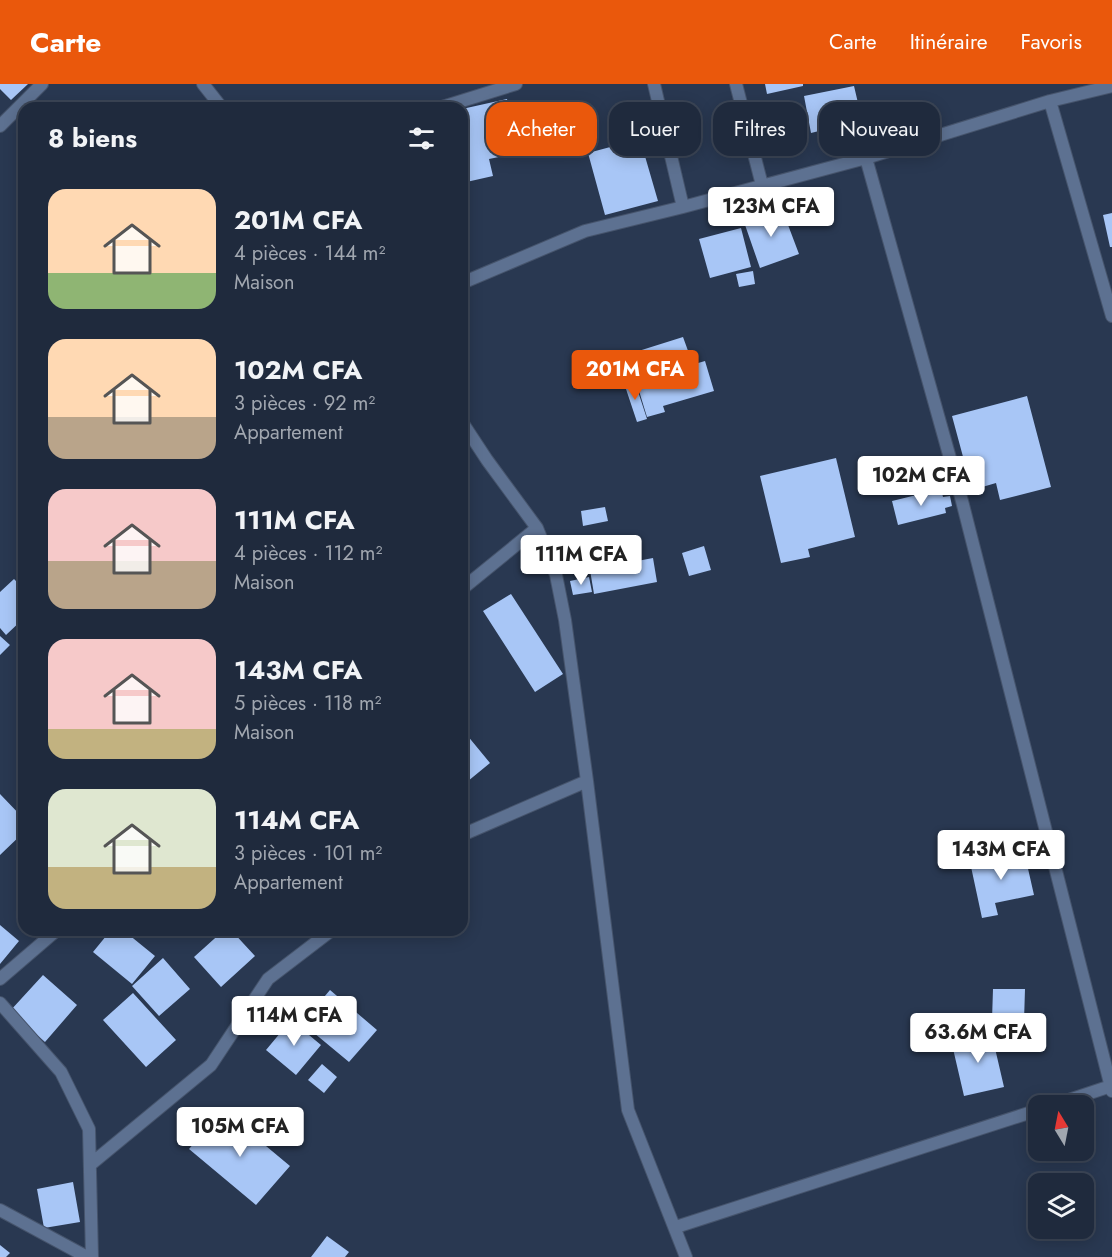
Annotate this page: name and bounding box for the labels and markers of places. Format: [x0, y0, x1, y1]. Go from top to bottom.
pin: 123M CFA [709, 187, 833, 238]
pin: 201M CFA [573, 350, 697, 401]
pin: 102M CFA [859, 456, 983, 507]
pin: 111M CFA [519, 535, 643, 586]
pin: 143M CFA [939, 830, 1063, 881]
pin: 114M CFA [232, 996, 356, 1047]
pin: 63.6M CFA [909, 1013, 1047, 1064]
pin: 105M CFA [178, 1107, 302, 1158]

